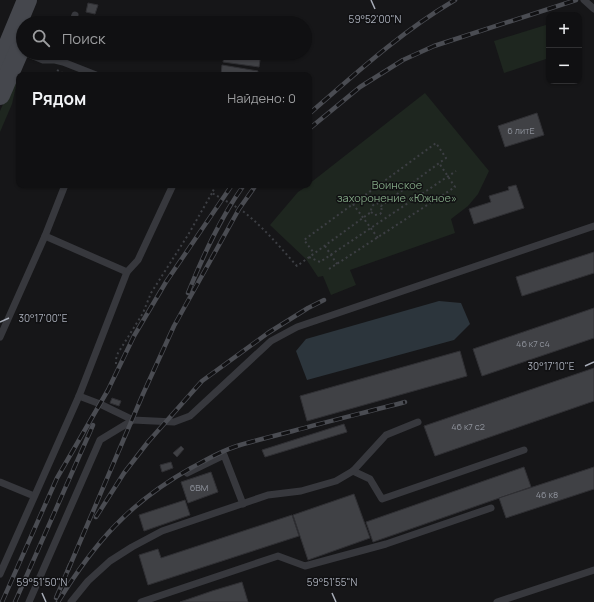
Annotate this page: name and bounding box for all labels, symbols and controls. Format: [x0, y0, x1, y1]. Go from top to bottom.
text: 59°52'00"N [349, 12, 402, 26]
map controls [546, 12, 582, 84]
button: + [546, 12, 582, 48]
search box [16, 16, 312, 60]
icon: search [30, 27, 52, 49]
text: Поиск [62, 28, 106, 49]
button: − [546, 48, 582, 84]
text: Рядом [32, 87, 86, 110]
text: Найдено: 0 [227, 89, 296, 107]
house number: 6 литЕ [507, 124, 535, 137]
park label: Воинское захоронение «Южное» [337, 177, 457, 205]
text: 30°17'00"E [18, 311, 68, 325]
house number: 46 к7 с4 [516, 337, 550, 350]
text: 30°17'10"E [528, 359, 575, 373]
house number: 46 к7 с2 [451, 420, 485, 433]
house number: 6ВМ [190, 481, 208, 494]
house number: 46 к8 [536, 488, 558, 501]
text: 59°51'50"N [17, 575, 68, 589]
text: 59°51'55"N [307, 575, 357, 589]

